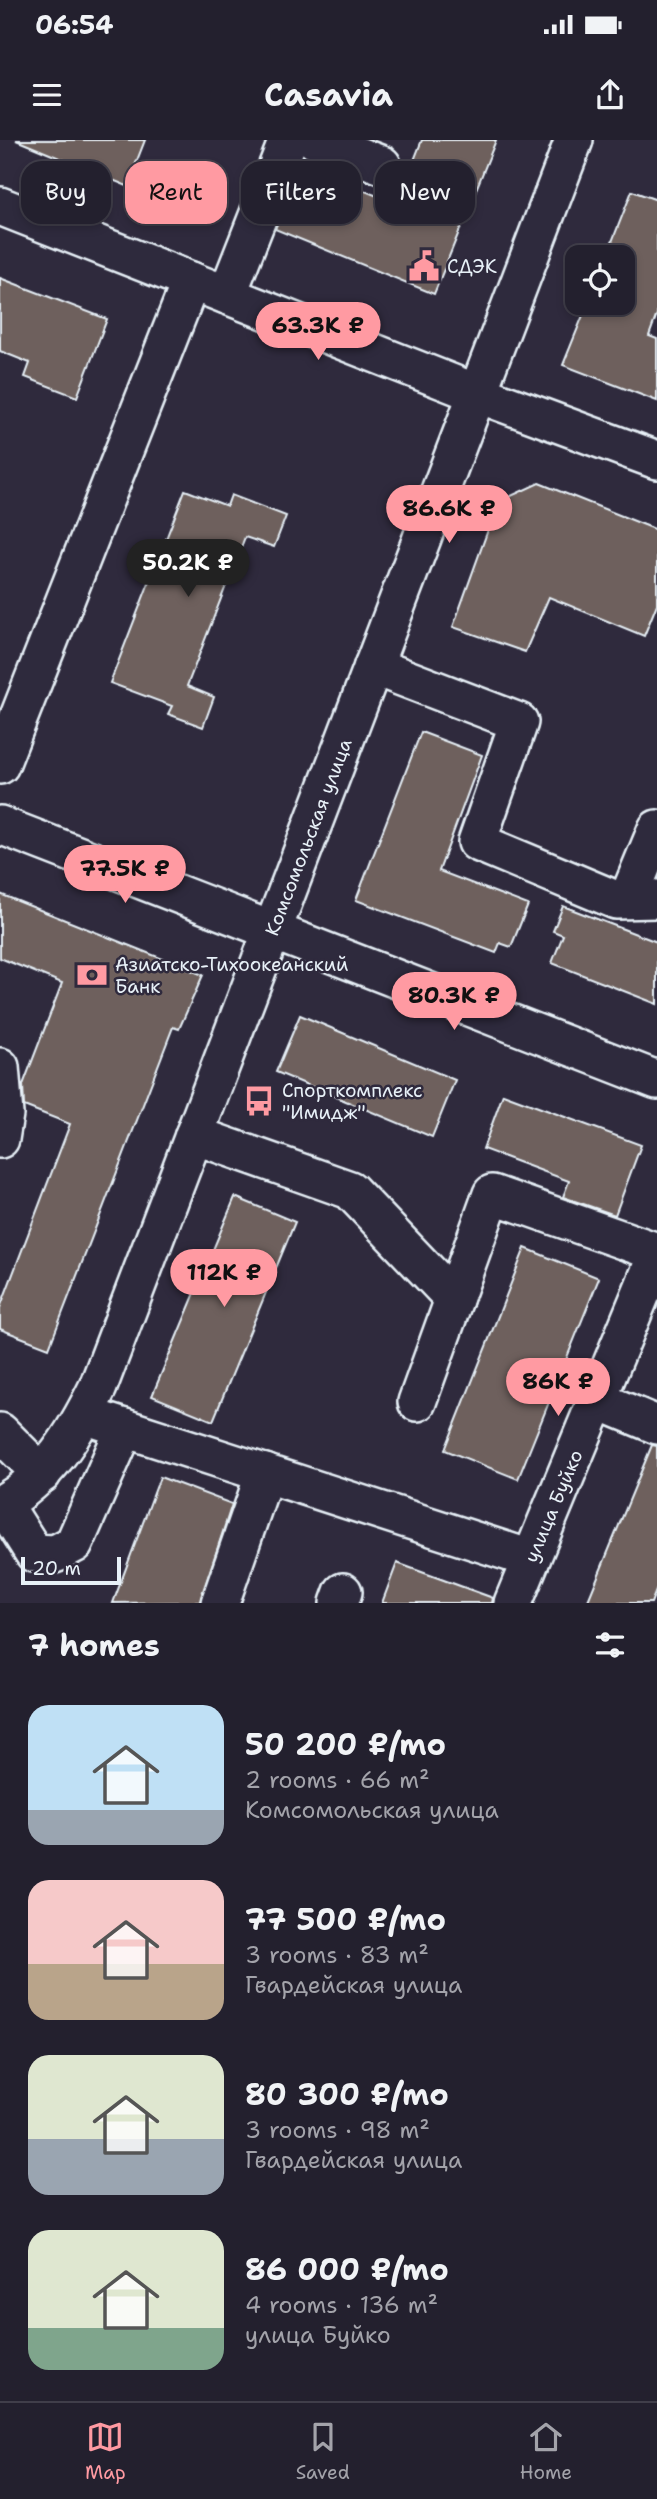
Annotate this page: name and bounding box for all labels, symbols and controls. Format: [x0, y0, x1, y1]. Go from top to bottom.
text: 06:54 [35, 7, 113, 42]
text: Casavia [264, 73, 393, 116]
icon: menu [28, 76, 66, 114]
icon: share [591, 76, 629, 114]
chip: Buy [21, 161, 111, 224]
chip: Rent [125, 161, 227, 224]
chip: Filters [241, 161, 361, 224]
chip: New [375, 161, 475, 224]
map controls [565, 245, 635, 315]
button: locate [565, 245, 635, 315]
public building icon: СДЭК [407, 249, 441, 283]
place label: СДЭК [447, 254, 497, 279]
pin: 63.3K ₽ [253, 302, 383, 362]
text: 63.3K ₽ [272, 310, 364, 340]
pin: 86.6K ₽ [384, 486, 514, 545]
text: 86.6K ₽ [402, 493, 496, 523]
pin: 50.2K ₽ [123, 540, 253, 599]
text: 50.2K ₽ [142, 547, 234, 577]
street label: Комсомольская улица [259, 735, 358, 939]
pin: 77.5K ₽ [60, 846, 190, 905]
text: 77.5K ₽ [80, 853, 170, 883]
place label: Азиатско-Тихоокеанский Банк [115, 952, 348, 999]
bank icon: Азиатско-Тихоокеанский Банк [75, 958, 109, 992]
pin: 80.3K ₽ [389, 972, 519, 1032]
text: 80.3K ₽ [408, 980, 500, 1010]
place label: Спорткомплекс "Имидж" [282, 1078, 423, 1125]
bus stop icon: Спорткомплекс "Имидж" [242, 1084, 276, 1118]
pin: 112K ₽ [167, 1250, 281, 1309]
text: 112K ₽ [186, 1257, 262, 1287]
pin: 86K ₽ [509, 1358, 607, 1418]
text: 86K ₽ [522, 1366, 594, 1396]
street label: улица Буйко [518, 1446, 588, 1566]
scale bar [21, 1554, 121, 1586]
text: 20 m [32, 1556, 81, 1581]
text: 7 homes [28, 1625, 160, 1666]
icon: filters [591, 1626, 629, 1664]
text: 50 200 ₽/mo [245, 1724, 446, 1765]
icon: home [84, 1733, 168, 1817]
text: 2 rooms · 66 m² [245, 1765, 430, 1795]
text: Комсомольская улица [245, 1795, 499, 1825]
text: 77 500 ₽/mo [245, 1899, 446, 1940]
icon: home [84, 1908, 168, 1992]
text: 3 rooms · 83 m² [245, 1940, 429, 1970]
text: Гвардейская улица [245, 1970, 462, 2000]
text: 80 300 ₽/mo [245, 2074, 449, 2115]
icon: home [84, 2083, 168, 2167]
text: 3 rooms · 98 m² [245, 2115, 430, 2145]
text: Гвардейская улица [245, 2145, 462, 2175]
text: 86 000 ₽/mo [245, 2249, 449, 2290]
icon: home [84, 2258, 168, 2342]
text: 4 rooms · 136 m² [245, 2290, 438, 2320]
text: улица Буйко [245, 2320, 391, 2350]
tab: Map [85, 2418, 126, 2485]
tab: Saved [296, 2418, 350, 2485]
tab: Home [520, 2418, 572, 2485]

